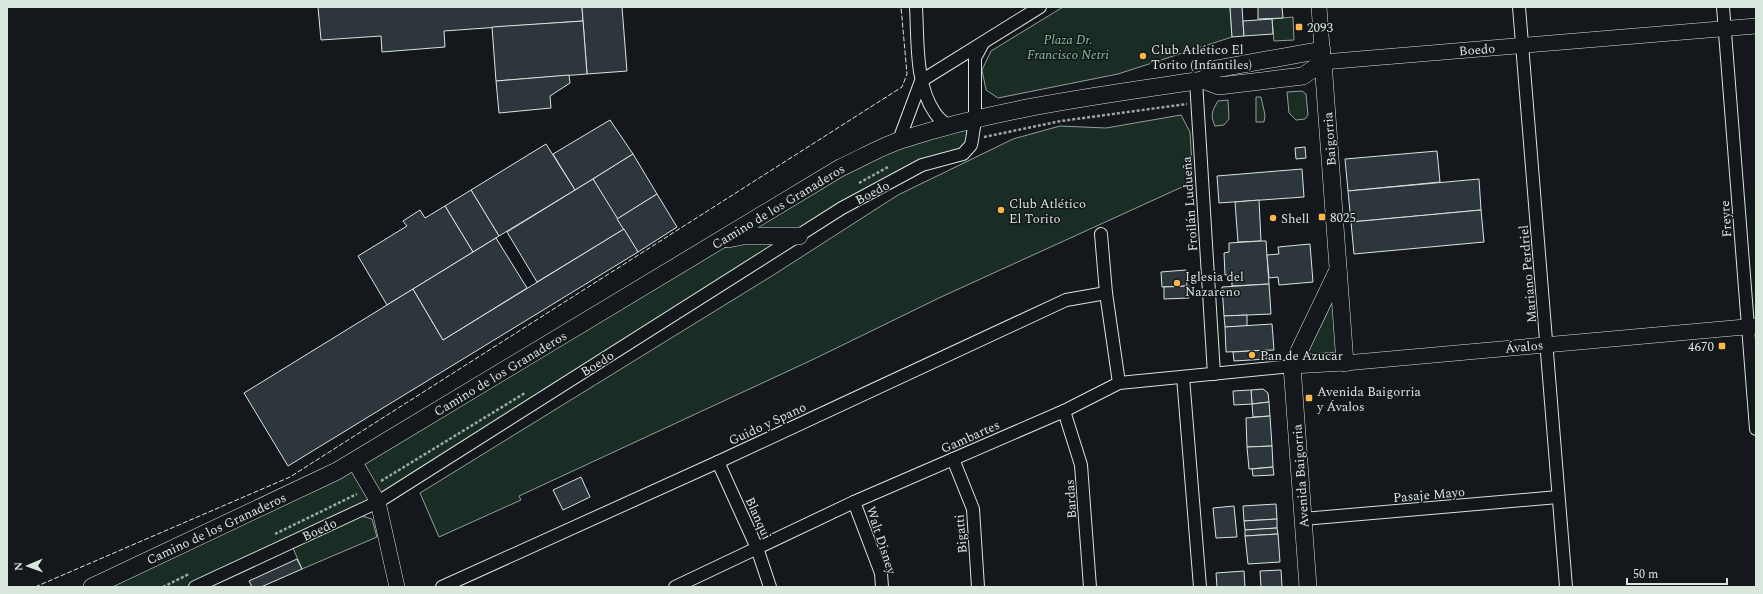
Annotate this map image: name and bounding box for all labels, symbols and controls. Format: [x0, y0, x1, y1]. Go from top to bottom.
place label: 2093 [1307, 18, 1334, 38]
marker: 2093 [1294, 22, 1304, 32]
park label: Plaza Dr. Francisco Netri [1027, 30, 1109, 65]
street label: Boedo [1458, 38, 1496, 62]
place label: Club Atlético El Torito (Infantiles) [1151, 40, 1252, 75]
marker: Club Atlético El Torito (Infantiles) [1138, 51, 1148, 61]
street label: Baigorria [1318, 111, 1342, 166]
street label: Froilán Ludueña [1177, 155, 1203, 252]
street label: Camino de los Granaderos [708, 159, 849, 255]
street label: Boedo [852, 176, 893, 210]
place label: Club Atlético El Torito [1009, 194, 1086, 229]
street label: Freyre [1715, 200, 1737, 238]
marker: Club Atlético El Torito [996, 205, 1006, 215]
place label: 8025 [1330, 208, 1356, 228]
place label: Shell [1281, 209, 1310, 229]
marker: 8025 [1317, 212, 1327, 222]
marker: Shell [1268, 213, 1278, 223]
street label: Mariano Perdriel [1514, 224, 1542, 324]
place label: Iglesia del Nazareno [1185, 267, 1244, 302]
marker: Iglesia del Nazareno [1172, 278, 1182, 288]
street label: Camino de los Granaderos [430, 326, 571, 422]
street label: Ávalos [1504, 335, 1544, 359]
place label: 4670 [1688, 337, 1715, 357]
marker: 4670 [1717, 341, 1727, 351]
street label: Boedo [577, 346, 618, 382]
place label: Pan de Azucar [1260, 346, 1343, 366]
marker: Pan de Azucar [1247, 350, 1257, 360]
place label: Avenida Baigorria y Ávalos [1316, 382, 1422, 417]
marker: Avenida Baigorria y Ávalos [1304, 393, 1314, 403]
street label: Guido y Spano [725, 397, 810, 451]
street label: Gambartes [938, 415, 1003, 459]
street label: Avenida Baigorria [1287, 423, 1315, 528]
street label: Bardas [1060, 479, 1082, 519]
street label: Pasaje Mayo [1392, 482, 1466, 508]
street label: Camino de los Granaderos [143, 488, 290, 570]
street label: Blanqui [740, 494, 776, 543]
street label: Walt Disney [861, 504, 902, 578]
street label: Boedo [299, 513, 340, 547]
street label: Bigatti [949, 513, 973, 554]
north arrow [8, 546, 48, 586]
scale bar [1627, 560, 1727, 586]
text: N [10, 562, 27, 571]
text: 50 m [1633, 565, 1658, 584]

